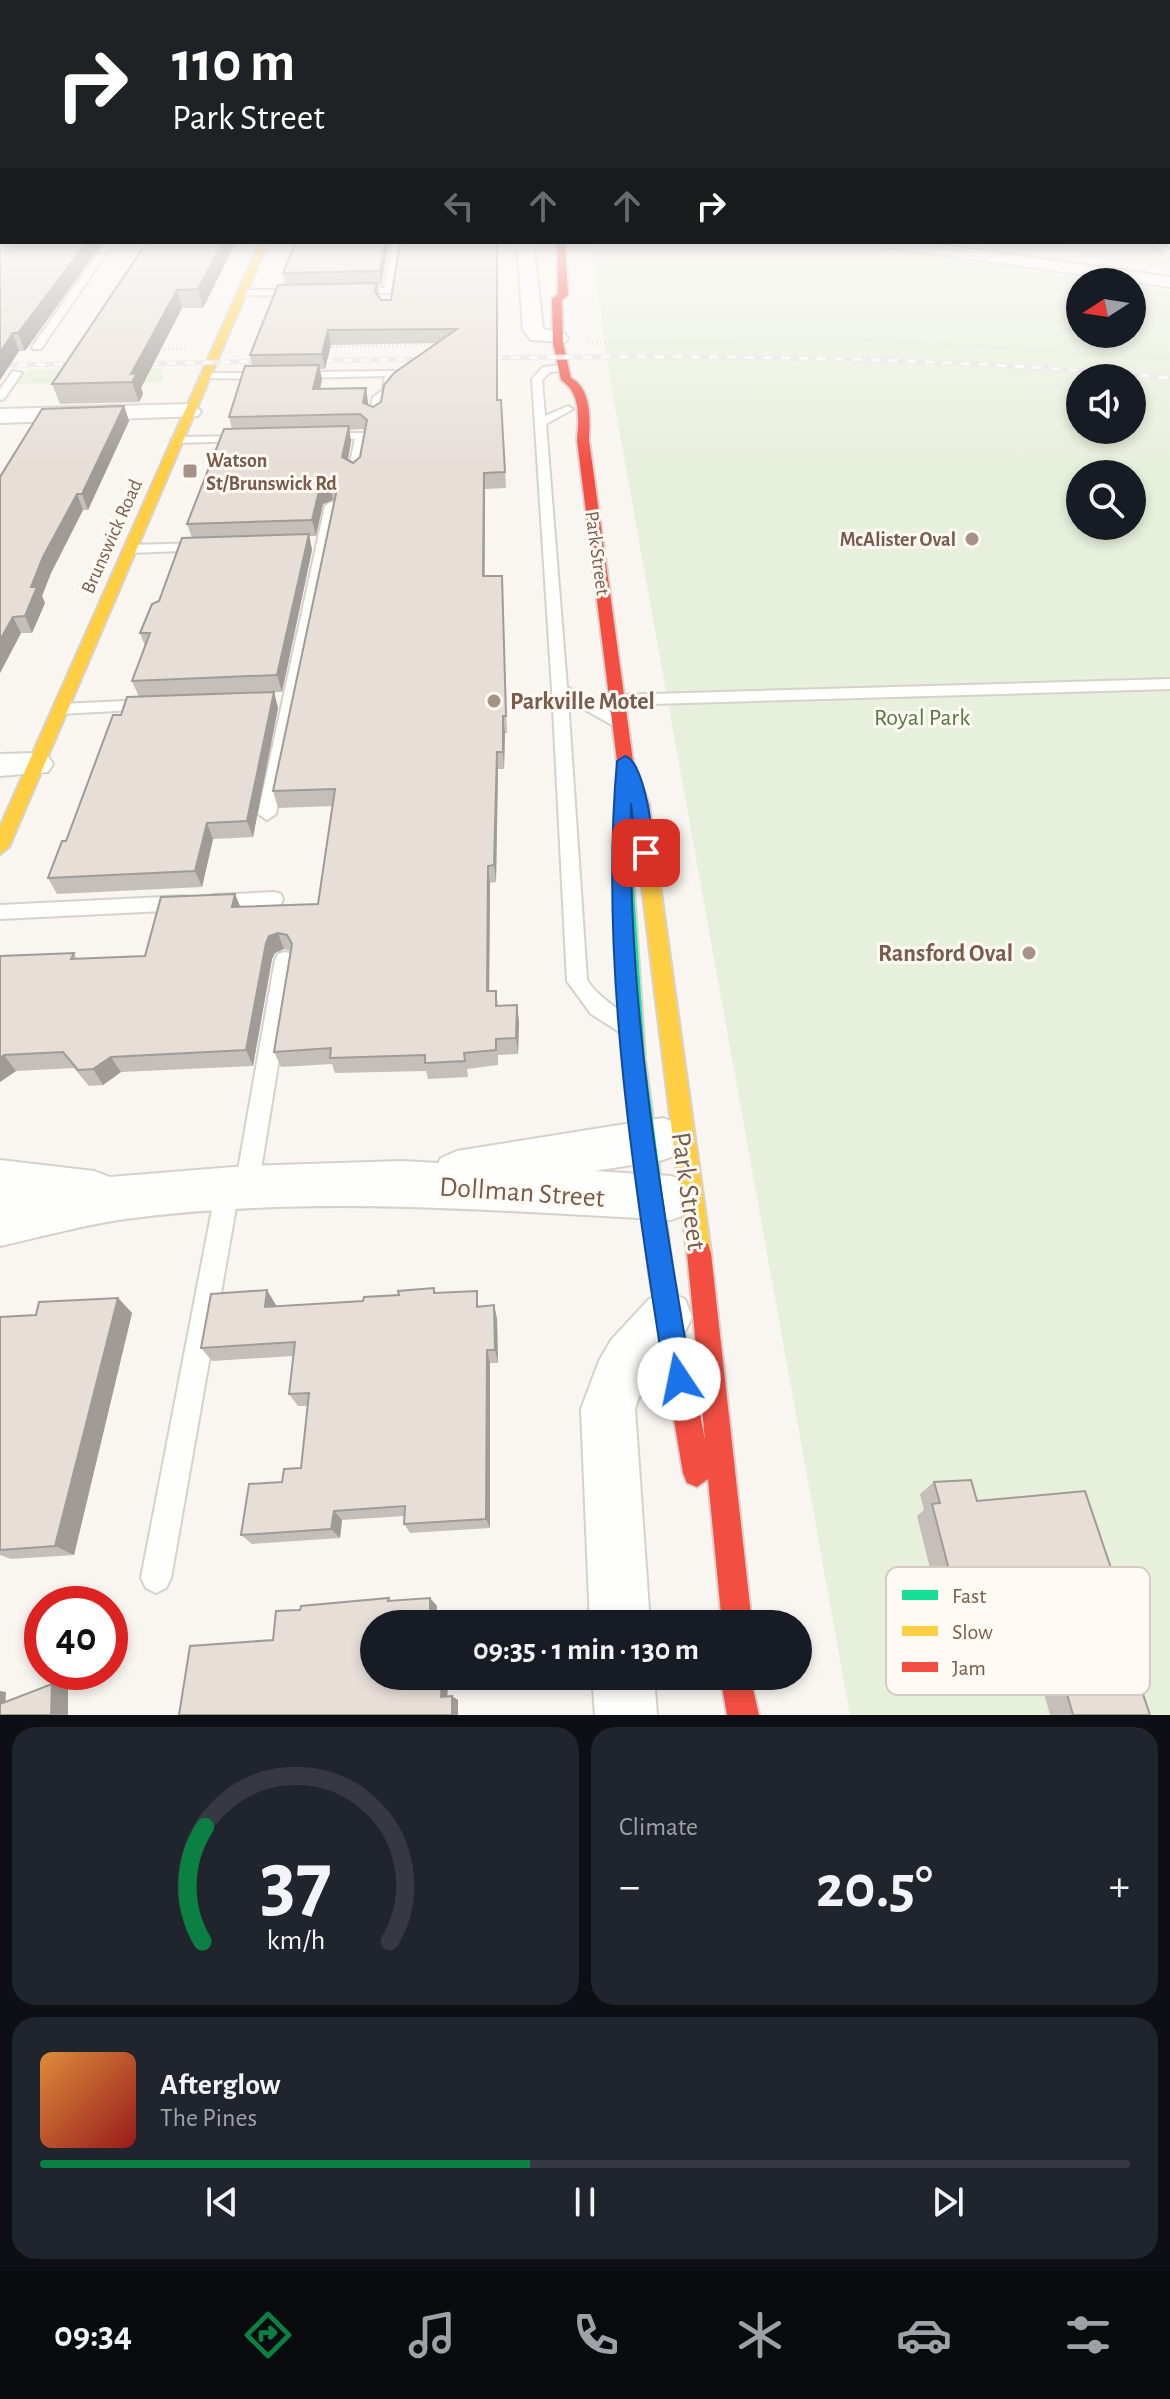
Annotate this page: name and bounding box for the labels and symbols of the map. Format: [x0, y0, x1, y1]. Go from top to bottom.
north arrow [1066, 268, 1146, 348]
place label: Watson St/Brunswick Rd [206, 451, 337, 494]
marker: Watson St/Brunswick Rd [181, 462, 199, 480]
street label: Brunswick Road [78, 476, 146, 597]
street label: Park Street [581, 510, 613, 597]
place label: McAlister Oval [840, 530, 956, 550]
marker: McAlister Oval [963, 530, 981, 548]
place label: Parkville Motel [510, 690, 655, 714]
marker: Parkville Motel [485, 692, 503, 710]
park label: Royal Park [874, 706, 970, 730]
pin [612, 819, 680, 887]
place label: Ransford Oval [878, 942, 1013, 966]
marker: Ransford Oval [1020, 944, 1038, 962]
street label: Park Street [666, 1130, 710, 1252]
street label: Dollman Street [438, 1173, 606, 1213]
position arrow [637, 1337, 721, 1421]
legend [886, 1567, 1150, 1695]
text: Fast [952, 1585, 986, 1607]
speed limit sign: 40 [24, 1586, 128, 1690]
text: Slow [952, 1621, 993, 1643]
text: Jam [952, 1657, 986, 1679]

